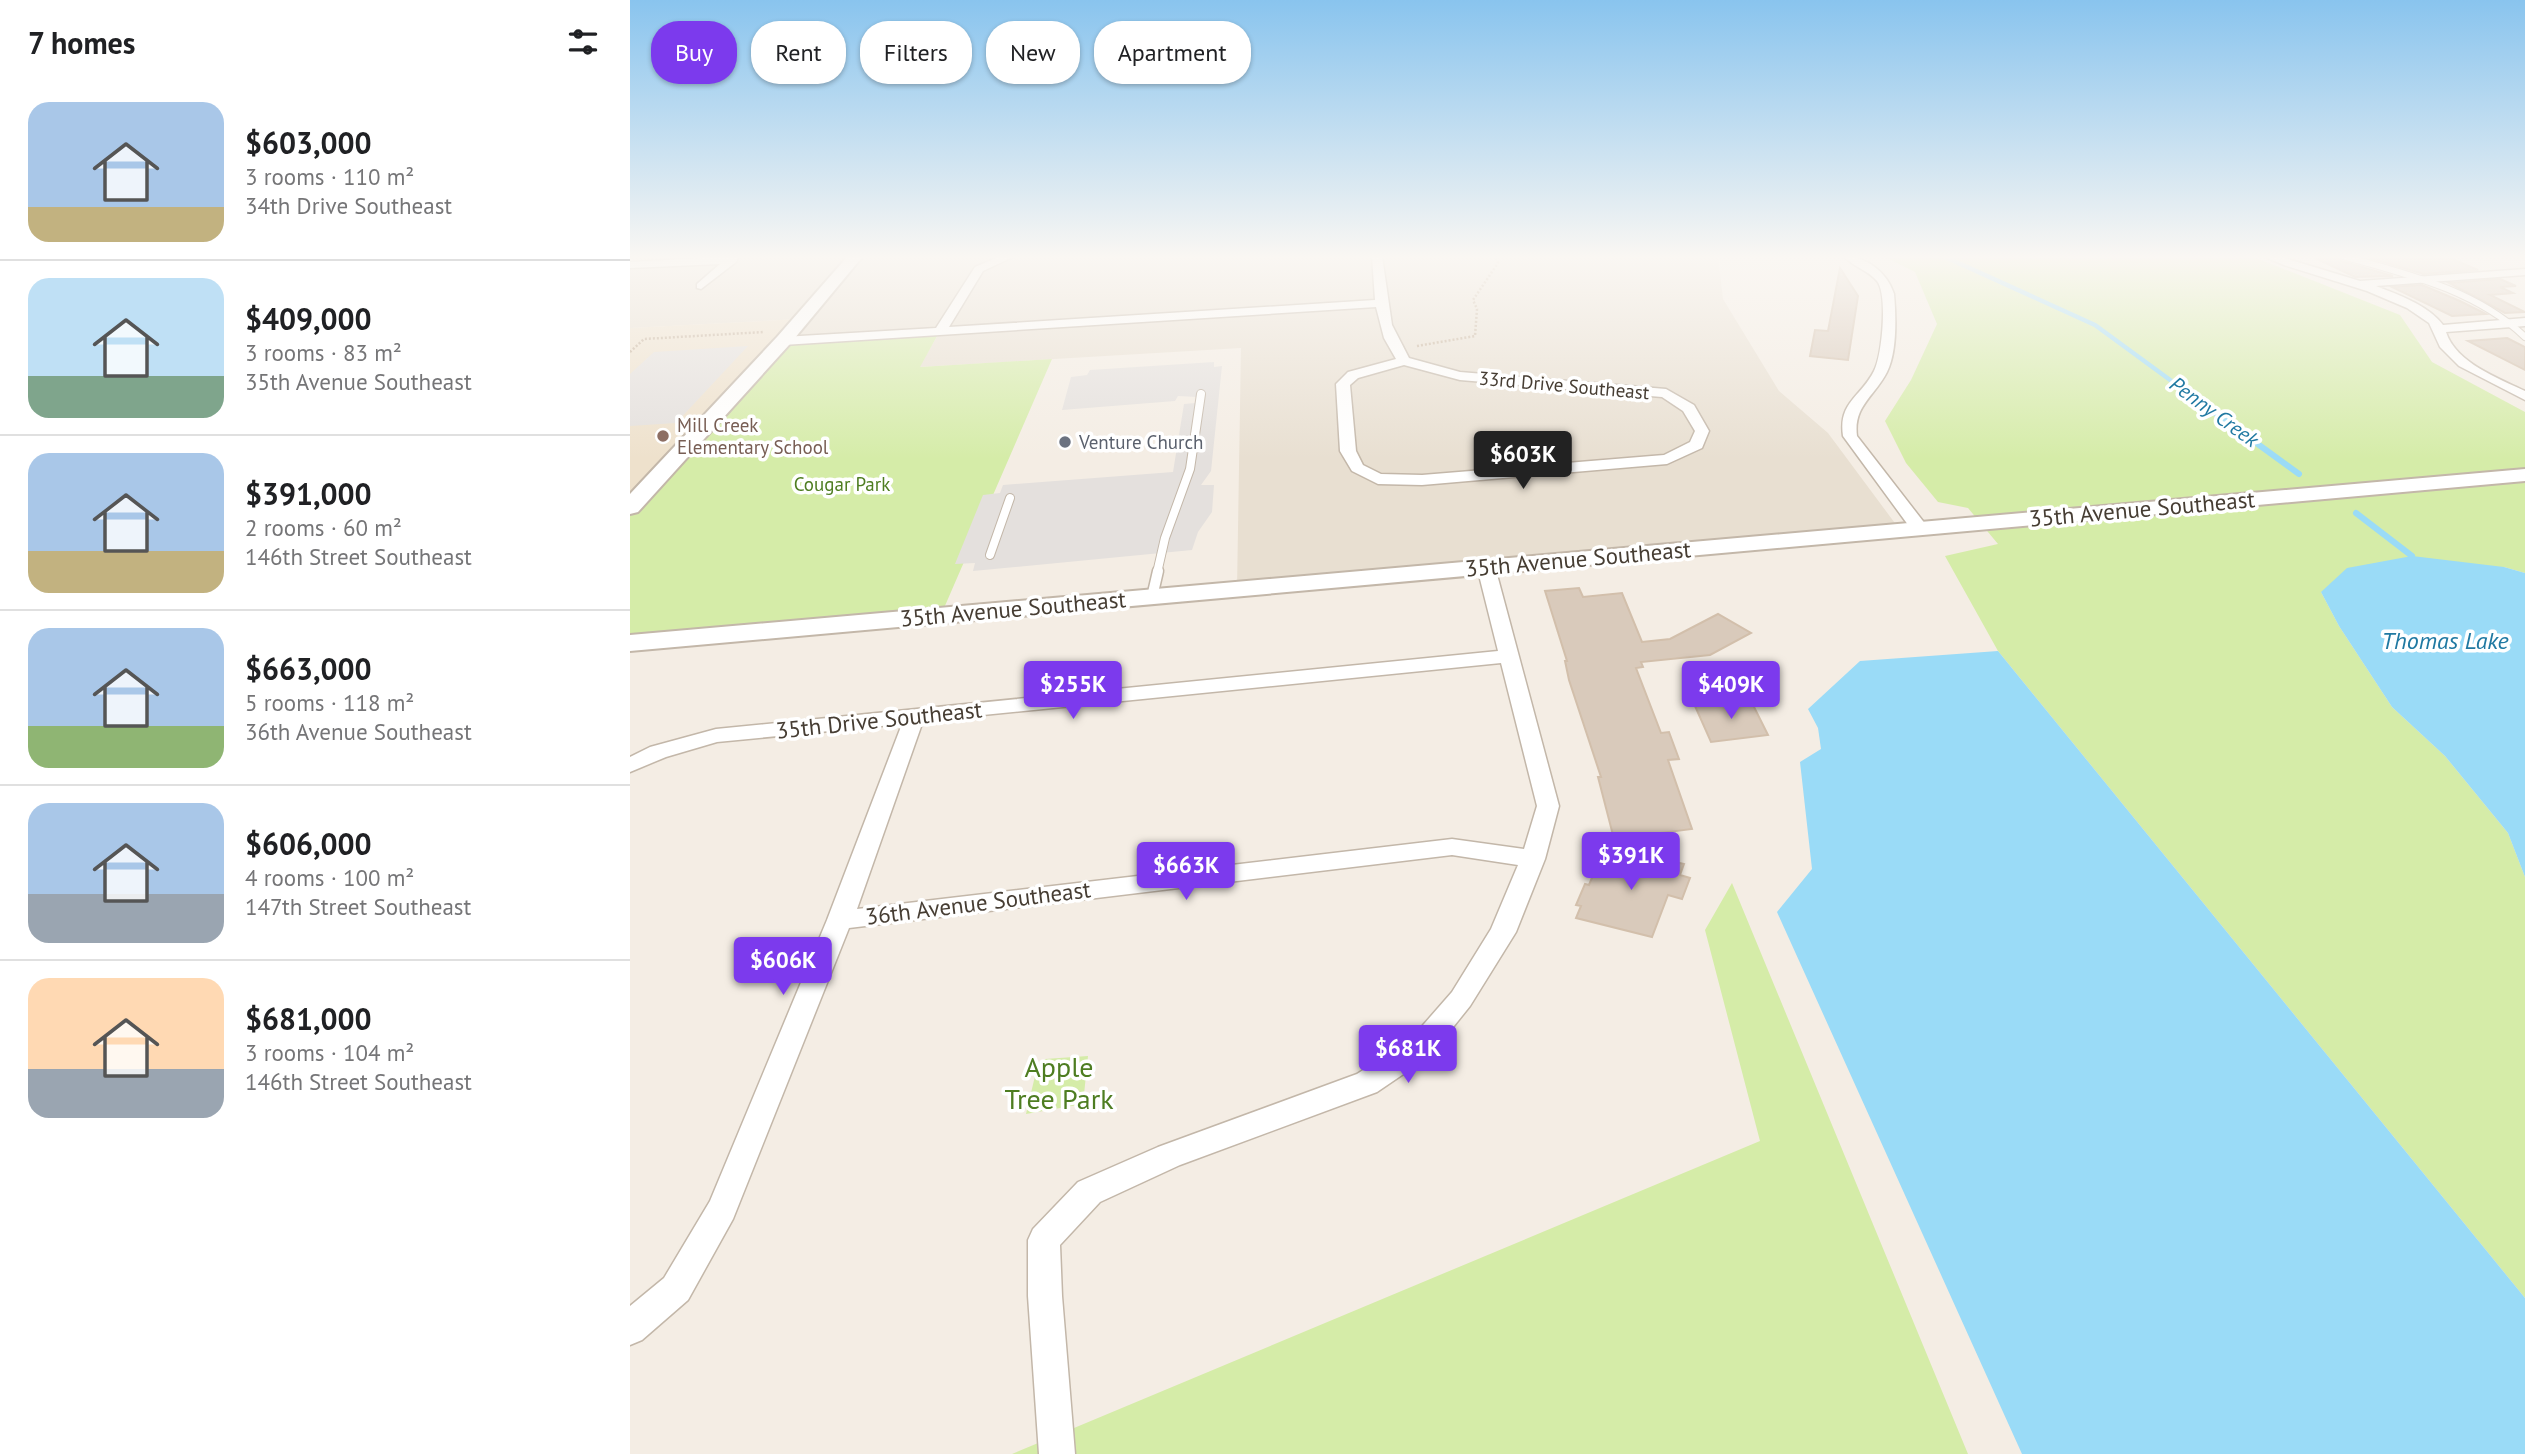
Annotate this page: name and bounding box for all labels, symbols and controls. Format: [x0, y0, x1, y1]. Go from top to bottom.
chip: Buy [651, 21, 737, 84]
chip: Rent [751, 21, 846, 84]
chip: Filters [860, 21, 972, 84]
chip: New [986, 21, 1080, 84]
chip: Apartment [1094, 21, 1251, 84]
text: 7 homes [28, 23, 136, 62]
icon: filters [564, 23, 602, 61]
text: $603,000 [245, 123, 372, 162]
icon: home [84, 130, 168, 214]
text: 3 rooms · 110 m² [245, 162, 414, 191]
text: 34th Drive Southeast [245, 191, 452, 220]
text: $409,000 [245, 299, 372, 338]
icon: home [84, 306, 168, 390]
text: 3 rooms · 83 m² [245, 338, 402, 367]
street label: 33rd Drive Southeast [1478, 366, 1651, 404]
text: 35th Avenue Southeast [245, 367, 472, 396]
water label: Penny Creek [2164, 370, 2265, 454]
place label: Mill Creek Elementary School [677, 413, 829, 459]
marker: Mill Creek Elementary School [655, 428, 671, 444]
place label: Venture Church [1078, 430, 1204, 454]
pin: $603K [1474, 432, 1572, 491]
marker: Venture Church [1057, 434, 1073, 450]
text: $603K [1490, 439, 1556, 468]
park label: Cougar Park [794, 472, 890, 496]
text: $391,000 [245, 474, 372, 513]
icon: home [84, 481, 168, 565]
street label: 35th Avenue Southeast [2028, 484, 2256, 533]
text: 2 rooms · 60 m² [245, 513, 402, 542]
street label: 35th Avenue Southeast [1464, 534, 1692, 583]
text: 146th Street Southeast [245, 542, 472, 571]
street label: 35th Avenue Southeast [899, 584, 1127, 633]
water label: Thomas Lake [2381, 625, 2509, 656]
text: $663,000 [245, 649, 372, 688]
icon: home [84, 656, 168, 740]
pin: $255K [1024, 662, 1122, 721]
pin: $409K [1682, 662, 1780, 721]
text: $255K [1040, 669, 1106, 698]
text: $409K [1698, 669, 1764, 698]
text: 5 rooms · 118 m² [245, 688, 414, 717]
street label: 35th Drive Southeast [774, 694, 984, 745]
text: 36th Avenue Southeast [245, 717, 472, 746]
text: $606,000 [245, 824, 372, 863]
icon: home [84, 831, 168, 915]
pin: $391K [1582, 832, 1680, 892]
text: $391K [1598, 840, 1664, 869]
pin: $663K [1137, 842, 1235, 902]
text: $663K [1153, 850, 1219, 879]
text: 4 rooms · 100 m² [245, 863, 414, 892]
street label: 36th Avenue Southeast [864, 874, 1092, 931]
text: 147th Street Southeast [245, 892, 471, 921]
pin: $606K [734, 937, 832, 997]
text: $606K [750, 945, 816, 974]
text: $681,000 [245, 999, 372, 1038]
icon: home [84, 1006, 168, 1090]
pin: $681K [1359, 1026, 1457, 1085]
text: $681K [1375, 1033, 1441, 1062]
text: 3 rooms · 104 m² [245, 1038, 414, 1067]
park label: Apple Tree Park [1004, 1048, 1114, 1117]
text: 146th Street Southeast [245, 1067, 472, 1096]

